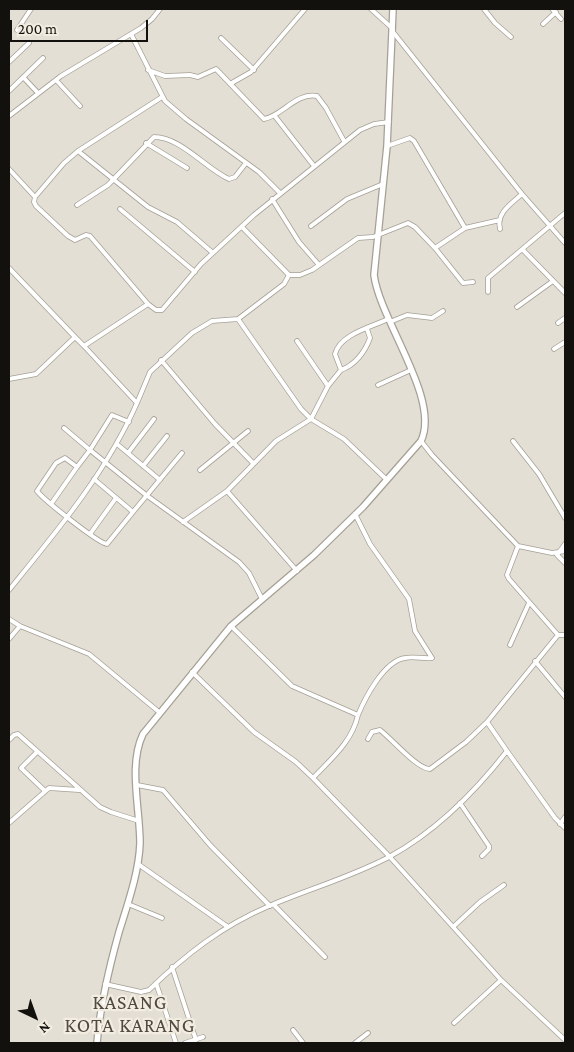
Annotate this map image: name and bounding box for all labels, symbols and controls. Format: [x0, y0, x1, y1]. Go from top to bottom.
scale bar [12, 10, 150, 42]
text: 200 m [18, 21, 57, 37]
district label: KASANG KOTA KARANG [63, 991, 197, 1038]
north arrow [10, 992, 60, 1042]
text: N [36, 1019, 54, 1037]

